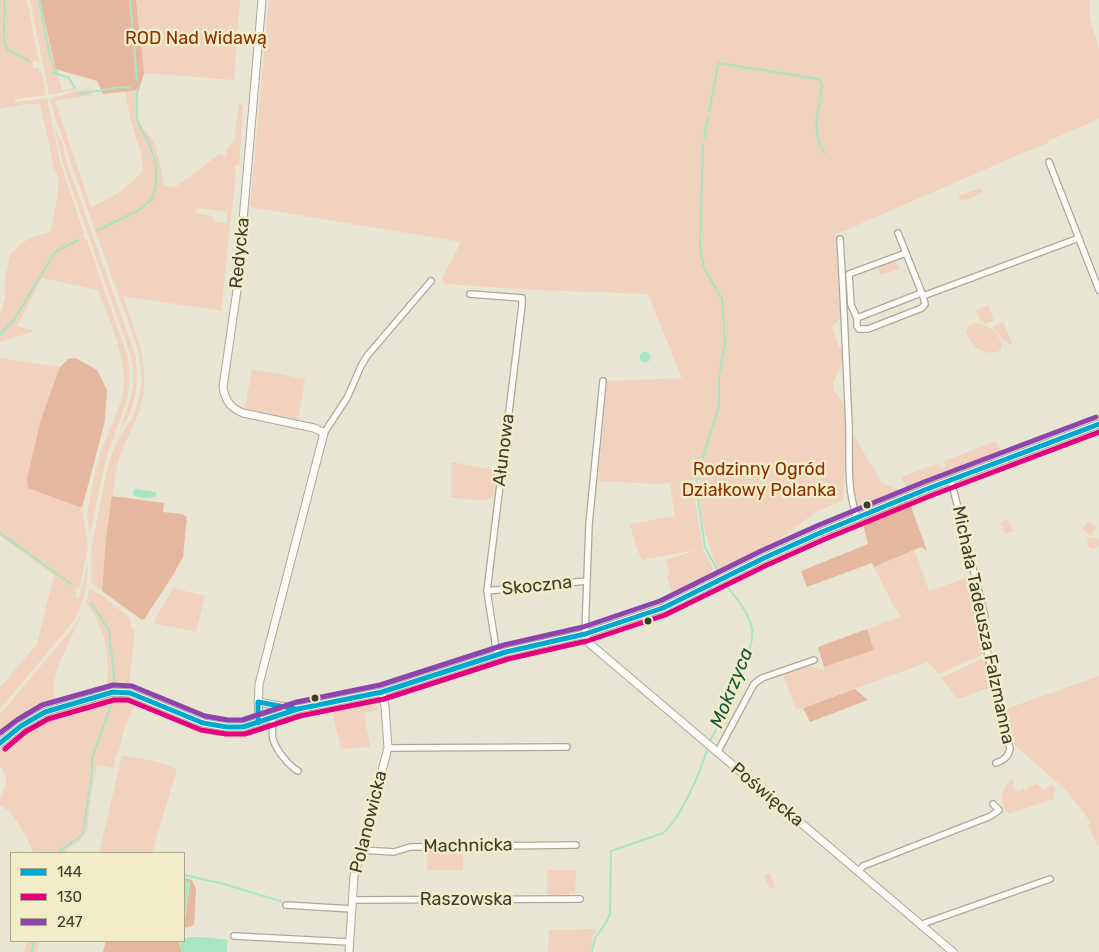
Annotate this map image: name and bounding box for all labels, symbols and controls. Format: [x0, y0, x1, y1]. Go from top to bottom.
park label: ROD Nad Widawą [125, 28, 267, 50]
street label: Redycka [226, 217, 254, 289]
street label: Ałunowa [489, 412, 519, 488]
park label: Rodzinny Ogród Działkowy Polanka [682, 459, 836, 502]
unlabelled marker [862, 500, 872, 510]
street label: Michała Tadeusza Falzmanna [947, 504, 1019, 746]
street label: Skoczna [501, 572, 573, 600]
unlabelled marker [643, 616, 653, 626]
water label: Mokrzyca [706, 645, 758, 731]
unlabelled marker [310, 693, 320, 703]
street label: Poświęcka [726, 758, 808, 832]
street label: Polanowicka [346, 769, 392, 875]
street label: Machnicka [423, 834, 513, 858]
legend [10, 852, 185, 942]
text: 144 [57, 863, 82, 881]
text: 130 [57, 888, 82, 906]
street label: Raszowska [420, 889, 512, 911]
text: 247 [57, 913, 82, 931]

